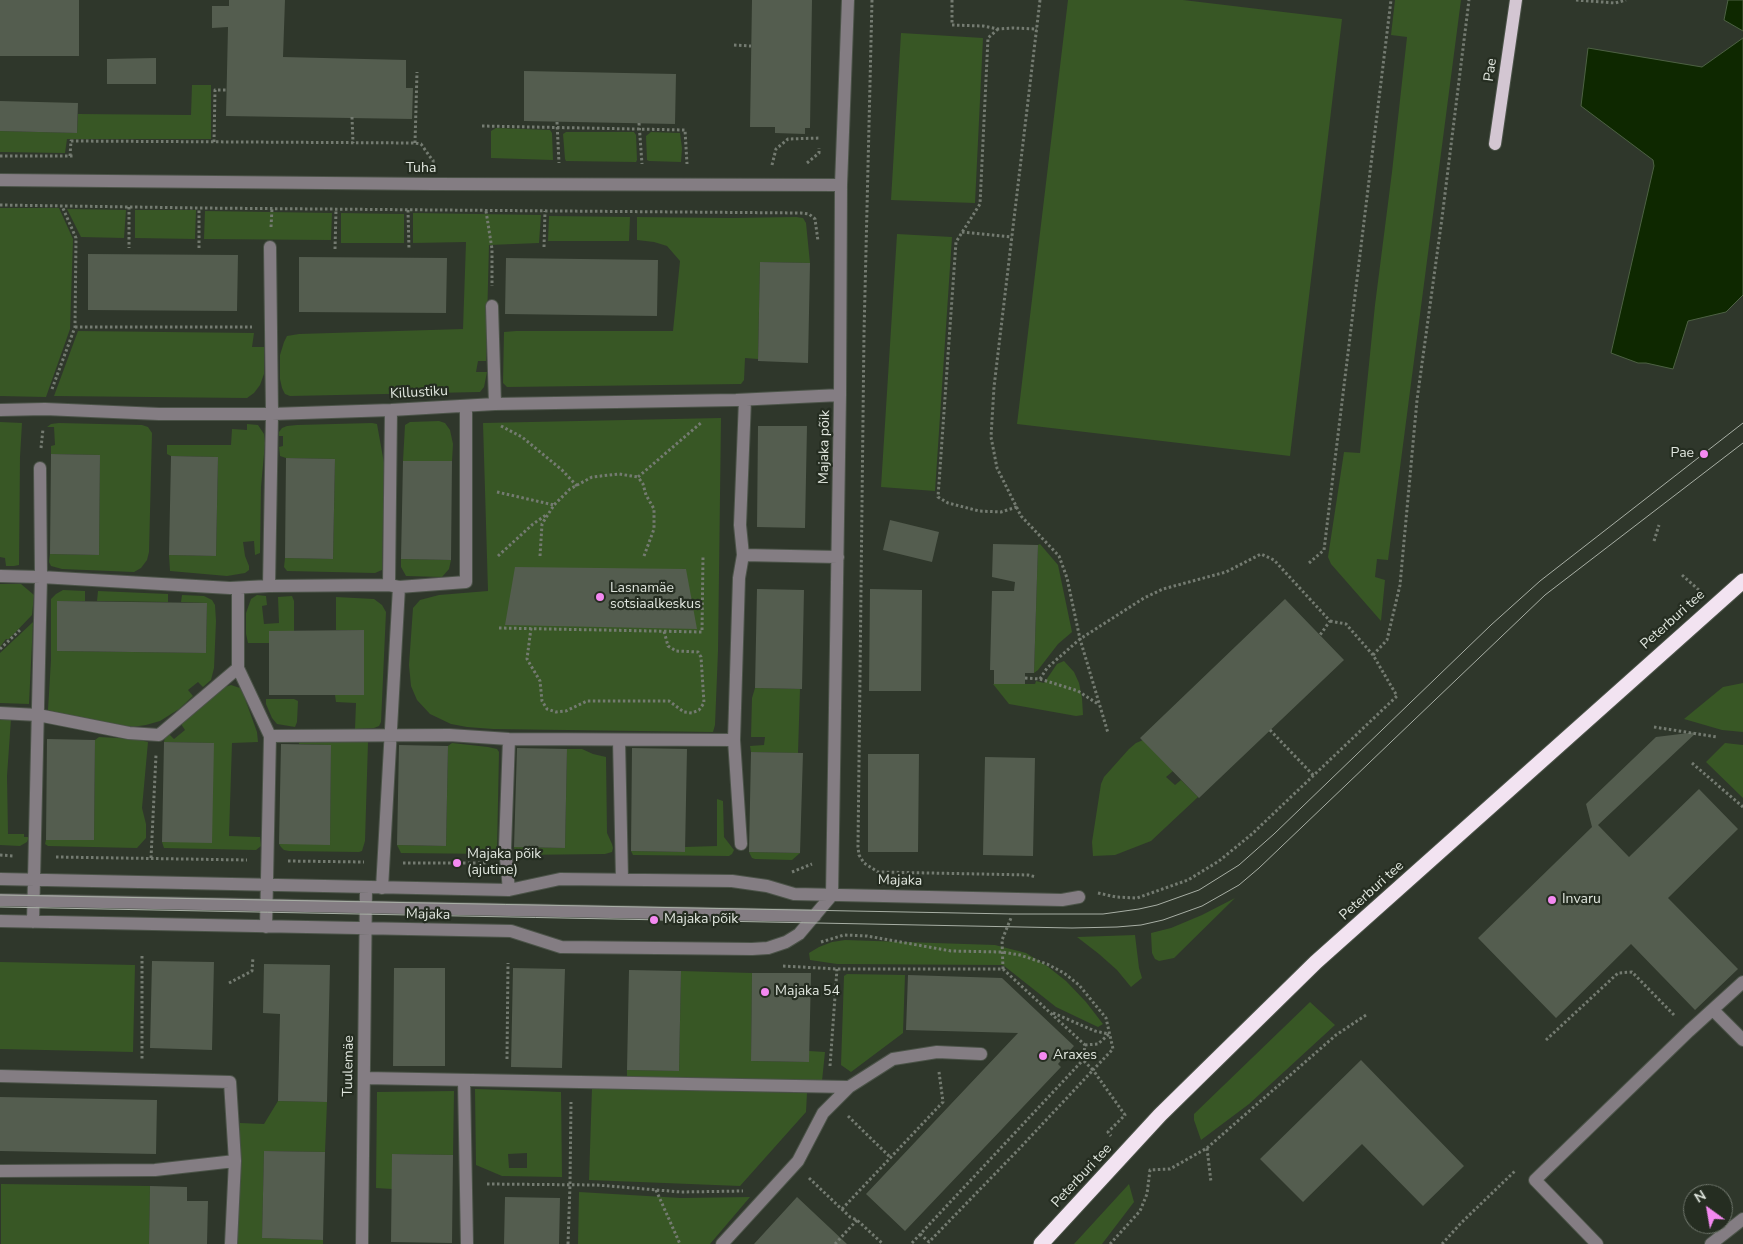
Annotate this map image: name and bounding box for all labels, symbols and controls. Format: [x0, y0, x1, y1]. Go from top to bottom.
street label: Pae [1481, 57, 1501, 83]
street label: Tuha [406, 161, 436, 177]
street label: Killustiku [390, 383, 448, 403]
street label: Majaka põik [816, 410, 834, 484]
place label: Pae [1671, 446, 1694, 462]
marker: Pae [1698, 448, 1710, 460]
place label: Lasnamäe sotsiaalkeskus [610, 581, 701, 614]
street label: Peterburi tee [1637, 587, 1709, 653]
marker: Lasnamäe sotsiaalkeskus [594, 591, 606, 603]
place label: Majaka põik (ajutine) [467, 847, 541, 880]
marker: Majaka põik (ajutine) [451, 857, 463, 869]
street label: Peterburi tee [1336, 858, 1408, 924]
street label: Majaka [878, 872, 922, 890]
place label: Invaru [1562, 892, 1601, 908]
marker: Invaru [1546, 894, 1558, 906]
street label: Majaka [406, 906, 450, 924]
place label: Majaka põik [664, 912, 738, 928]
marker: Majaka põik [648, 914, 660, 926]
place label: Majaka 54 [775, 984, 840, 1000]
marker: Majaka 54 [759, 986, 771, 998]
street label: Tuulemäe [340, 1035, 358, 1097]
place label: Araxes [1053, 1048, 1097, 1064]
marker: Araxes [1037, 1050, 1049, 1062]
street label: Peterburi tee [1048, 1141, 1116, 1211]
north arrow [1683, 1184, 1733, 1234]
text: N [1691, 1186, 1710, 1208]

